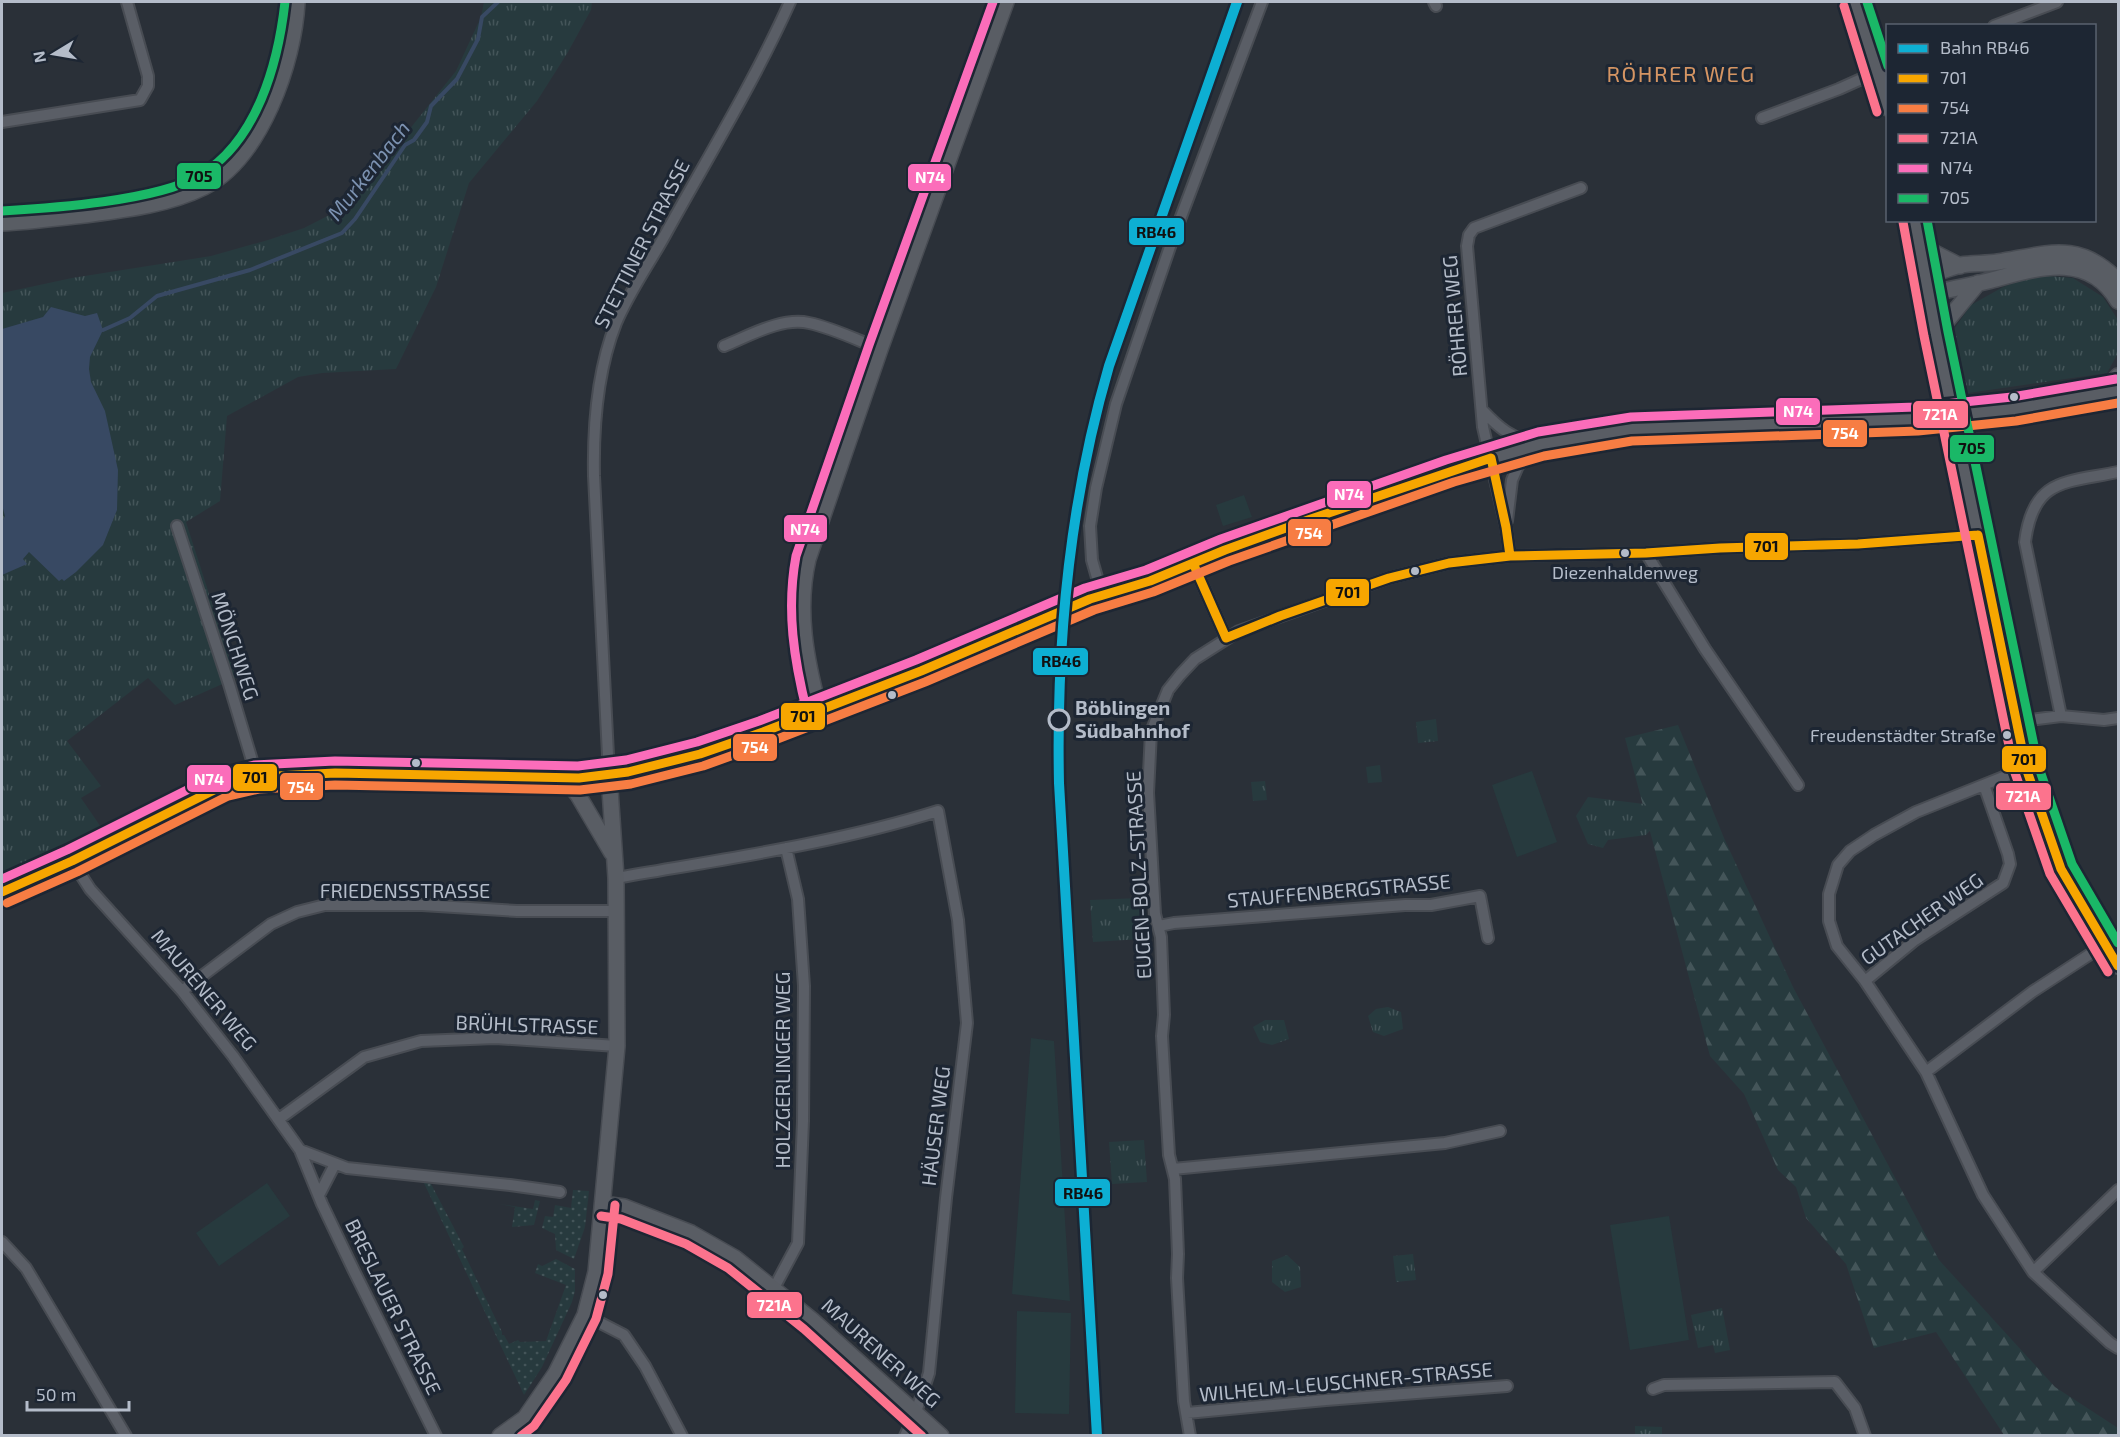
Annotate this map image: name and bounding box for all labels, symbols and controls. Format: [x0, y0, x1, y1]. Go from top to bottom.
north arrow [24, 24, 84, 84]
legend [1886, 24, 2096, 222]
text: Bahn RB46 [1940, 36, 2030, 58]
text: N [28, 49, 49, 64]
district label: RÖHRER WEG [1607, 60, 1755, 86]
text: 701 [1940, 66, 1967, 88]
text: 754 [1940, 96, 1970, 118]
water label: Murkenbach [321, 115, 414, 225]
text: 721A [1940, 126, 1978, 148]
street label: STETTINER STRASSE [588, 155, 694, 332]
text: N74 [1940, 156, 1973, 178]
line badge: 705 [176, 162, 222, 190]
line badge: N74 [907, 163, 952, 192]
text: 705 [185, 166, 213, 185]
text: N74 [915, 167, 945, 186]
text: 705 [1940, 186, 1970, 208]
line badge: RB46 [1128, 217, 1185, 246]
text: RB46 [1136, 222, 1176, 241]
street label: RÖHRER WEG [1437, 254, 1471, 378]
unlabelled marker [2008, 391, 2020, 403]
line badge: N74 [1775, 397, 1821, 426]
line badge: 721A [1912, 400, 1969, 429]
text: N74 [1783, 401, 1813, 420]
text: 721A [1922, 404, 1958, 423]
line badge: 754 [1822, 419, 1868, 448]
text: 754 [1831, 423, 1859, 442]
line badge: 705 [1949, 434, 1995, 463]
text: 705 [1958, 438, 1986, 457]
line badge: N74 [1326, 480, 1372, 509]
text: N74 [1334, 484, 1364, 503]
line badge: N74 [783, 514, 828, 543]
line badge: 754 [1287, 518, 1332, 547]
text: N74 [790, 519, 820, 538]
text: 754 [1295, 523, 1323, 542]
line badge: 701 [1744, 532, 1789, 561]
text: 701 [1753, 536, 1779, 555]
marker: Diezenhaldenweg [1619, 547, 1631, 559]
place label: Diezenhaldenweg [1552, 561, 1698, 583]
unlabelled marker [1409, 565, 1421, 577]
line badge: 701 [1325, 578, 1370, 607]
text: 701 [1335, 582, 1361, 601]
street label: MÖNCHWEG [207, 589, 265, 703]
line badge: RB46 [1032, 647, 1089, 676]
text: RB46 [1041, 651, 1081, 670]
unlabelled marker [886, 689, 898, 701]
place label: Böblingen Südbahnhof [1075, 695, 1191, 742]
line badge: 701 [780, 702, 826, 731]
text: 701 [790, 706, 816, 725]
marker: Böblingen Südbahnhof [1048, 709, 1070, 731]
place label: Freudenstädter Straße [1810, 724, 1996, 746]
marker: Freudenstädter Straße [2001, 729, 2013, 741]
line badge: 754 [732, 733, 778, 762]
text: 754 [741, 737, 769, 756]
line badge: 701 [2001, 745, 2047, 773]
text: 701 [2011, 749, 2037, 768]
unlabelled marker [410, 757, 422, 769]
line badge: 701 [232, 763, 278, 792]
line badge: N74 [186, 764, 232, 793]
text: 701 [242, 767, 268, 786]
text: N74 [194, 769, 224, 788]
street label: EUGEN-BOLZ-STRASSE [1121, 770, 1155, 980]
line badge: 754 [279, 772, 324, 801]
text: 754 [287, 777, 315, 796]
line badge: 721A [1995, 782, 2052, 811]
text: 721A [2005, 786, 2041, 805]
street label: GUTACHER WEG [1856, 867, 1987, 969]
street label: STAUFFENBERGSTRASSE [1226, 868, 1452, 912]
street label: FRIEDENSSTRASSE [320, 878, 490, 902]
street label: MAURENER WEG [147, 924, 263, 1055]
street label: HOLZGERLINGER WEG [770, 972, 794, 1168]
street label: BRÜHLSTRASSE [455, 1010, 599, 1038]
street label: HÄUSER WEG [916, 1065, 954, 1187]
line badge: RB46 [1054, 1178, 1111, 1207]
text: RB46 [1063, 1183, 1103, 1202]
street label: BRESLAUER STRASSE [341, 1215, 447, 1398]
unlabelled marker [597, 1289, 609, 1301]
line badge: 721A [746, 1291, 803, 1319]
street label: MAURENER WEG [817, 1293, 946, 1412]
text: 721A [756, 1295, 792, 1314]
street label: WILHELM-LEUSCHNER-STRASSE [1198, 1356, 1494, 1406]
scale bar [27, 1374, 129, 1412]
text: 50 m [36, 1383, 76, 1405]

